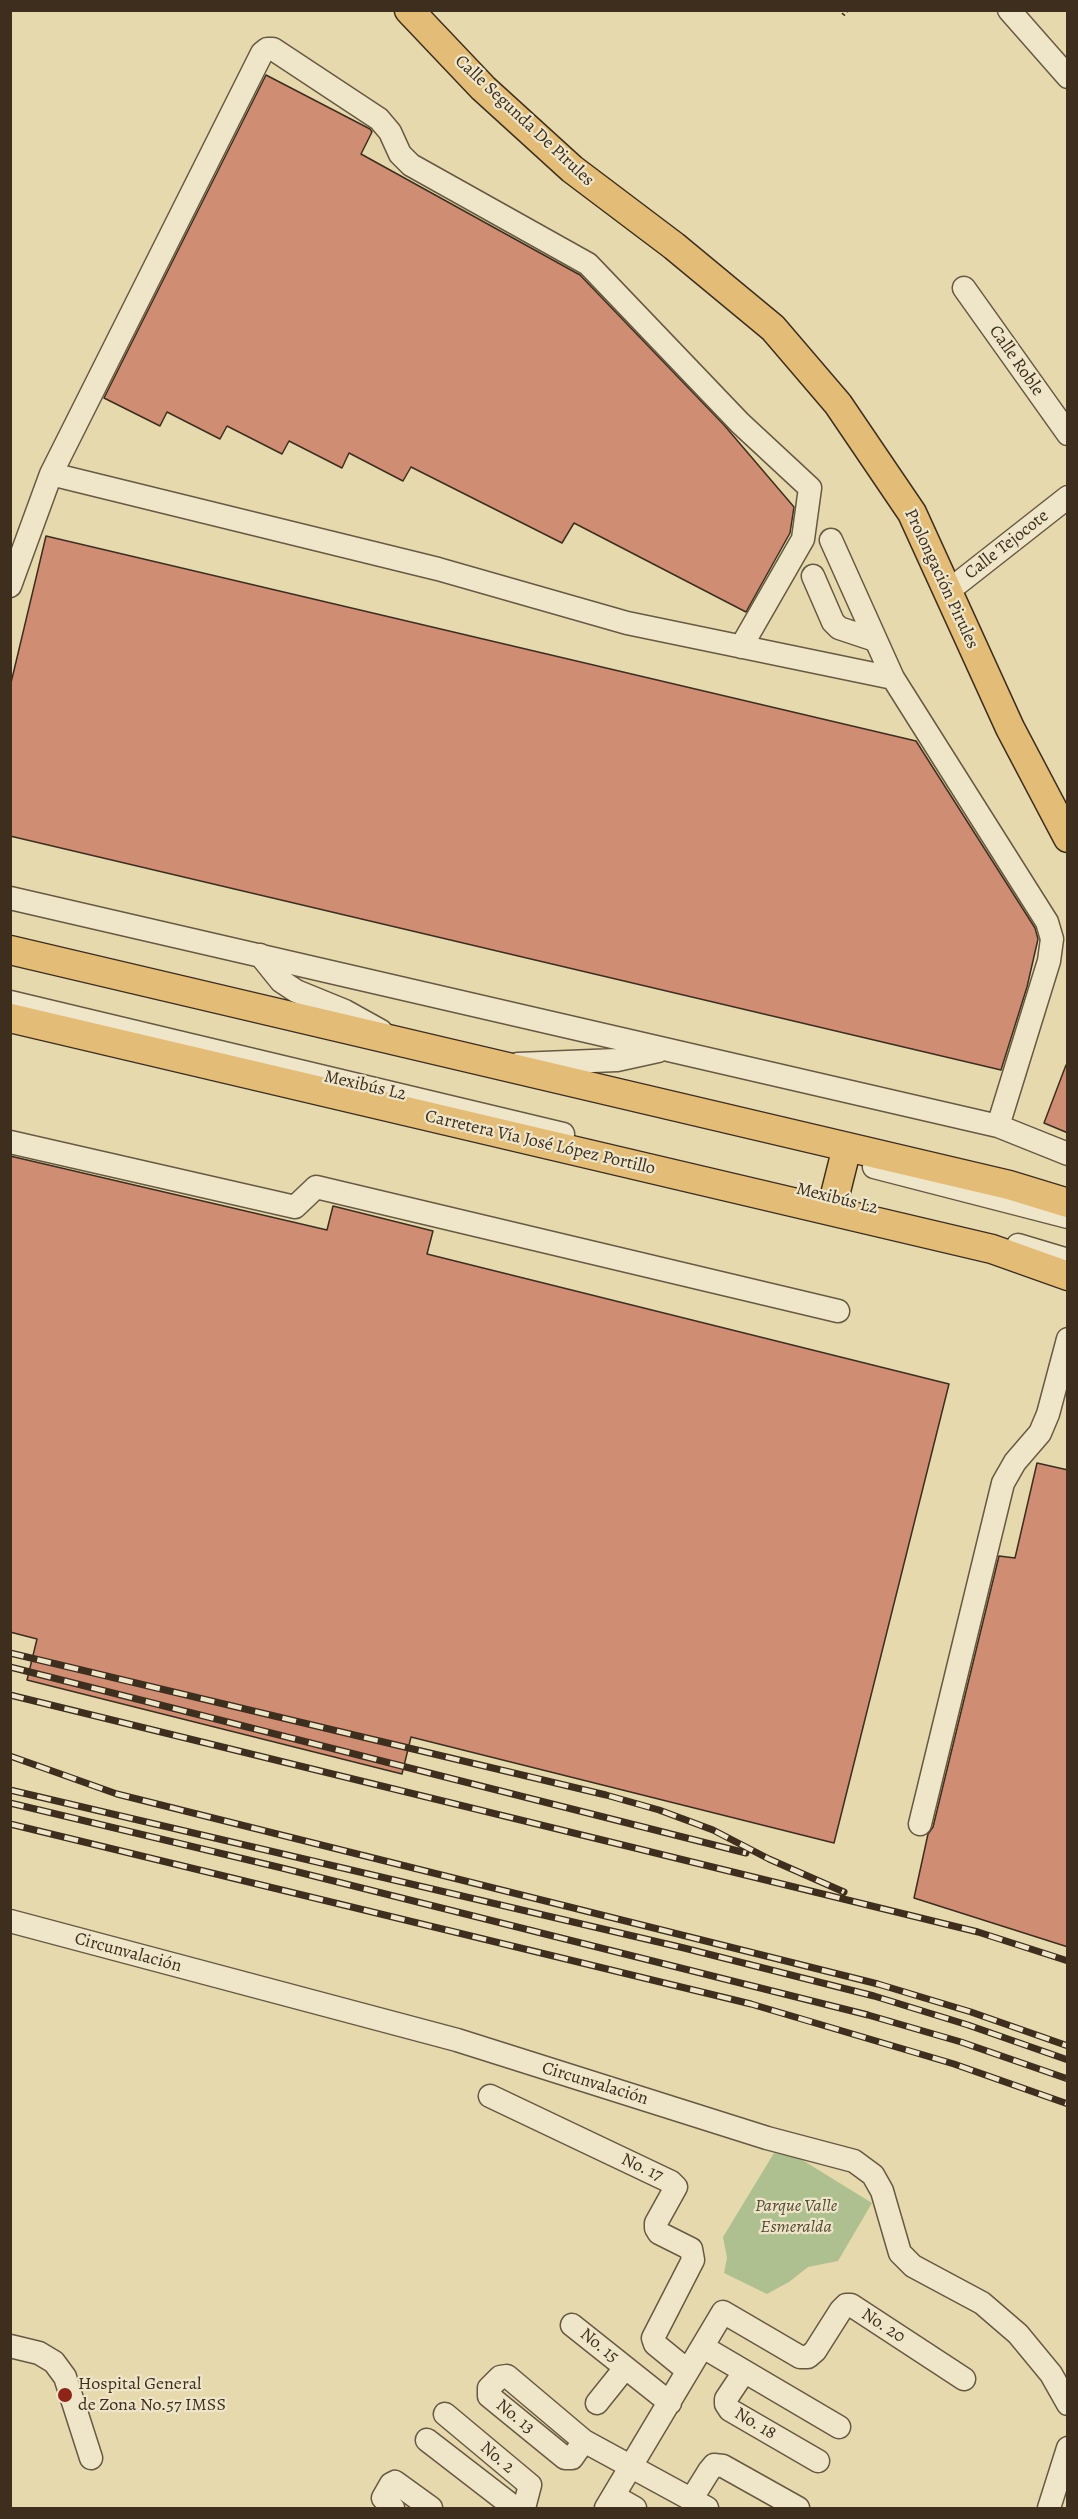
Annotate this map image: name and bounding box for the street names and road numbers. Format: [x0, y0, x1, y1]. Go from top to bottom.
street label: Calle Segunda De Pirules [450, 51, 598, 191]
street label: Calle Roble [984, 322, 1048, 400]
street label: Calle Tejocote [961, 505, 1053, 585]
street label: Prolongación Pirules [899, 506, 983, 652]
street label: Mexibús L2 [322, 1066, 408, 1106]
street label: Carretera Vía José López Portillo [423, 1106, 657, 1180]
street label: Mexibús L2 [794, 1178, 880, 1220]
street label: Circunvalación [72, 1928, 184, 1978]
street label: Circunvalación [539, 2058, 651, 2110]
street label: No. 17 [618, 2149, 666, 2187]
street label: No. 20 [857, 2304, 909, 2348]
street label: No. 15 [575, 2324, 623, 2368]
street label: No. 13 [491, 2395, 539, 2439]
street label: No. 18 [730, 2403, 780, 2445]
street label: No. 2 [475, 2437, 519, 2479]

